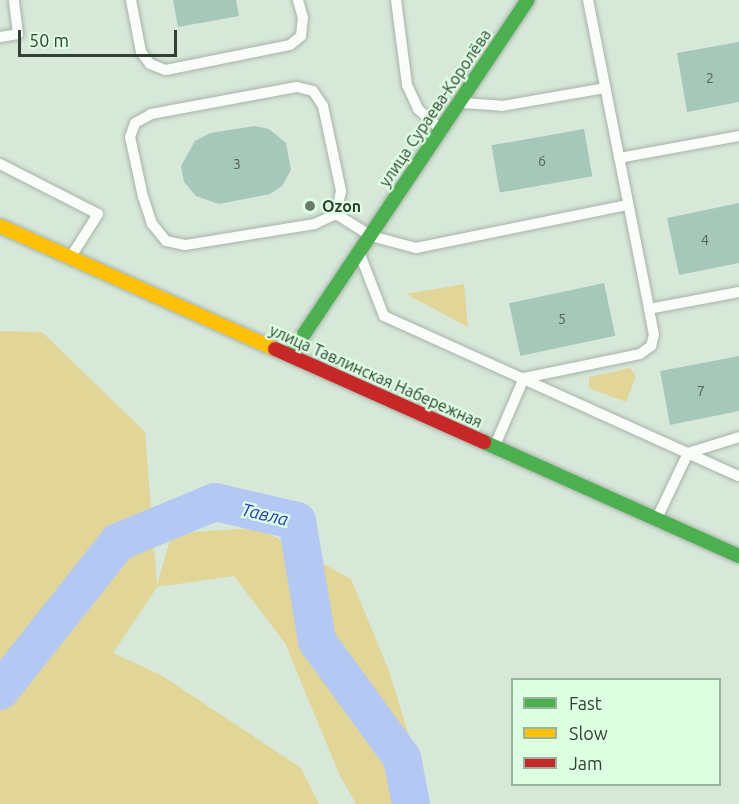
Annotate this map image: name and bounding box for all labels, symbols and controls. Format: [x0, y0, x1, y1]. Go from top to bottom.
scale bar [21, 18, 180, 56]
street label: улица Сураева-Королёва [375, 26, 495, 190]
text: 50 m [29, 30, 69, 50]
house number: 2 [706, 70, 714, 86]
house number: 6 [538, 153, 546, 169]
house number: 3 [233, 156, 241, 172]
place label: Ozon [322, 196, 361, 216]
marker: Ozon [303, 199, 317, 213]
house number: 4 [701, 232, 709, 248]
house number: 5 [558, 311, 566, 327]
street label: улица Тавлинская Набережная [267, 320, 485, 432]
house number: 7 [697, 383, 705, 399]
water label: Тавла [239, 498, 291, 530]
legend [511, 678, 721, 786]
text: Fast [569, 693, 602, 713]
text: Slow [569, 723, 608, 743]
text: Jam [569, 753, 603, 773]

